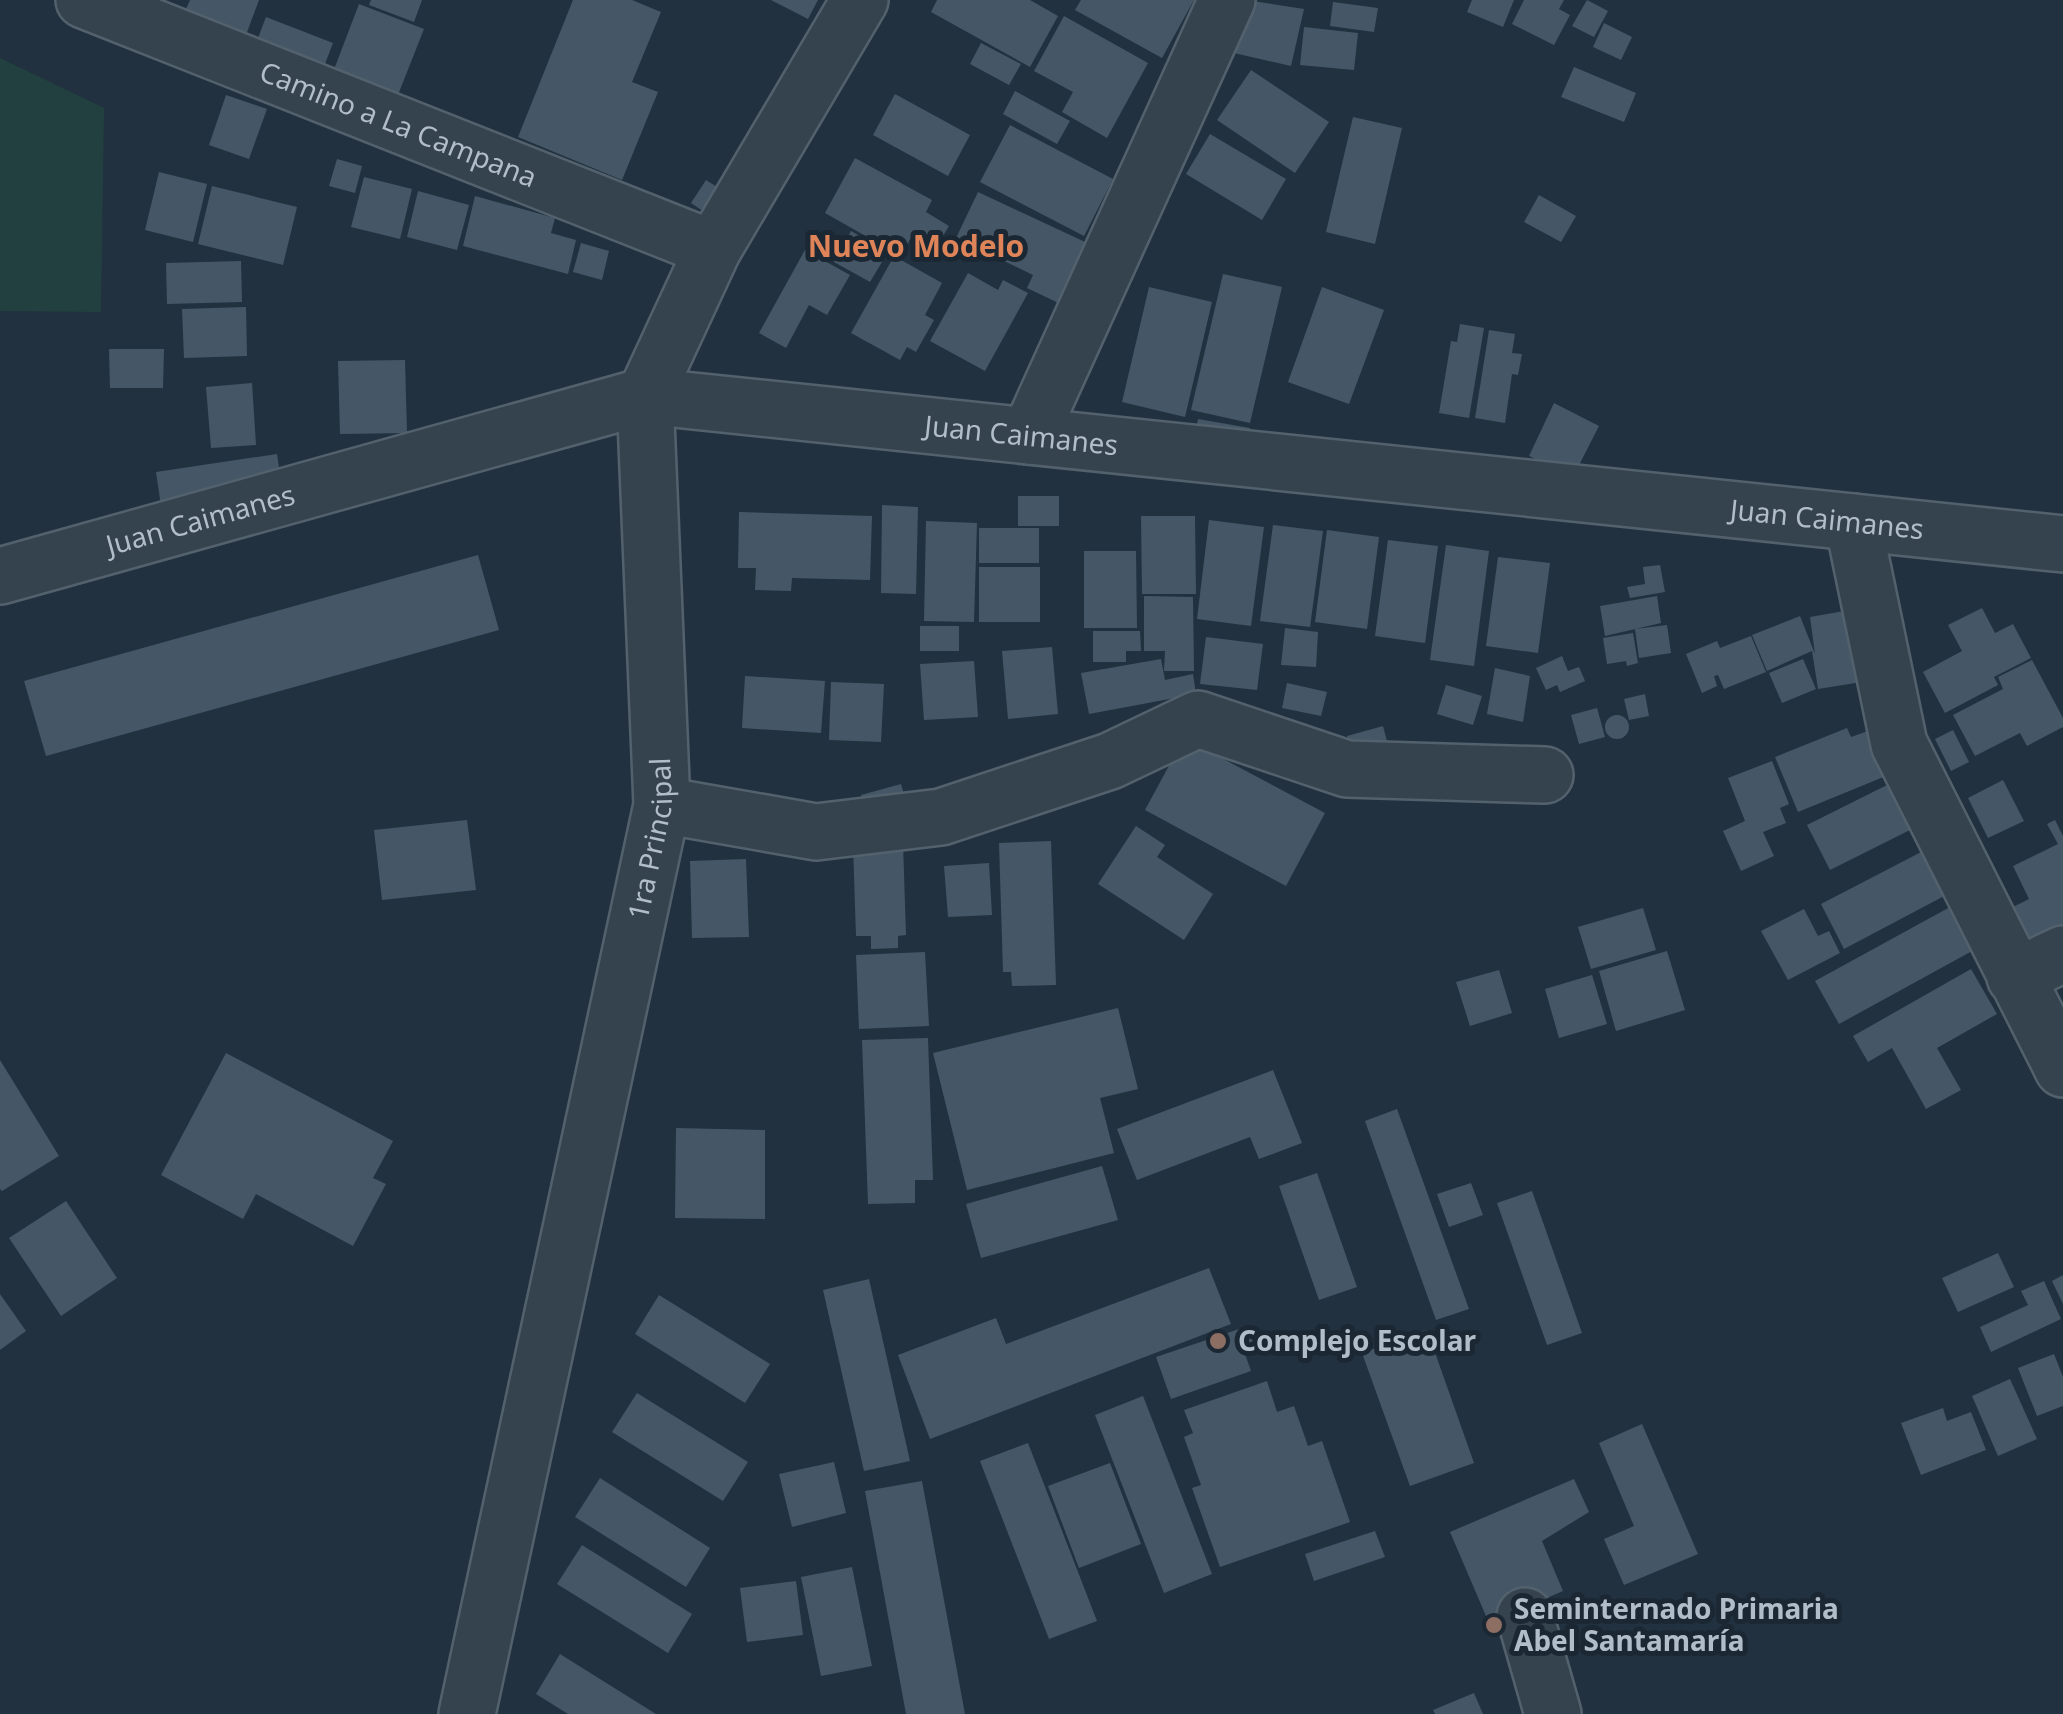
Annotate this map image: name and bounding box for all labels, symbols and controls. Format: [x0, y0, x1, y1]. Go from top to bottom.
street label: Camino a La Campana [255, 52, 543, 195]
district label: Nuevo Modelo [808, 225, 1024, 266]
street label: Juan Caimanes [920, 405, 1120, 463]
street label: Juan Caimanes [98, 475, 299, 564]
street label: Juan Caimanes [1725, 489, 1926, 547]
street label: 1ra Principal [618, 757, 680, 923]
place label: Complejo Escolar [1238, 1321, 1476, 1359]
marker: Complejo Escolar [1207, 1330, 1229, 1352]
place label: Seminternado Primaria Abel Santamaría [1514, 1589, 1839, 1659]
marker: Seminternado Primaria Abel Santamaría [1483, 1614, 1505, 1636]

